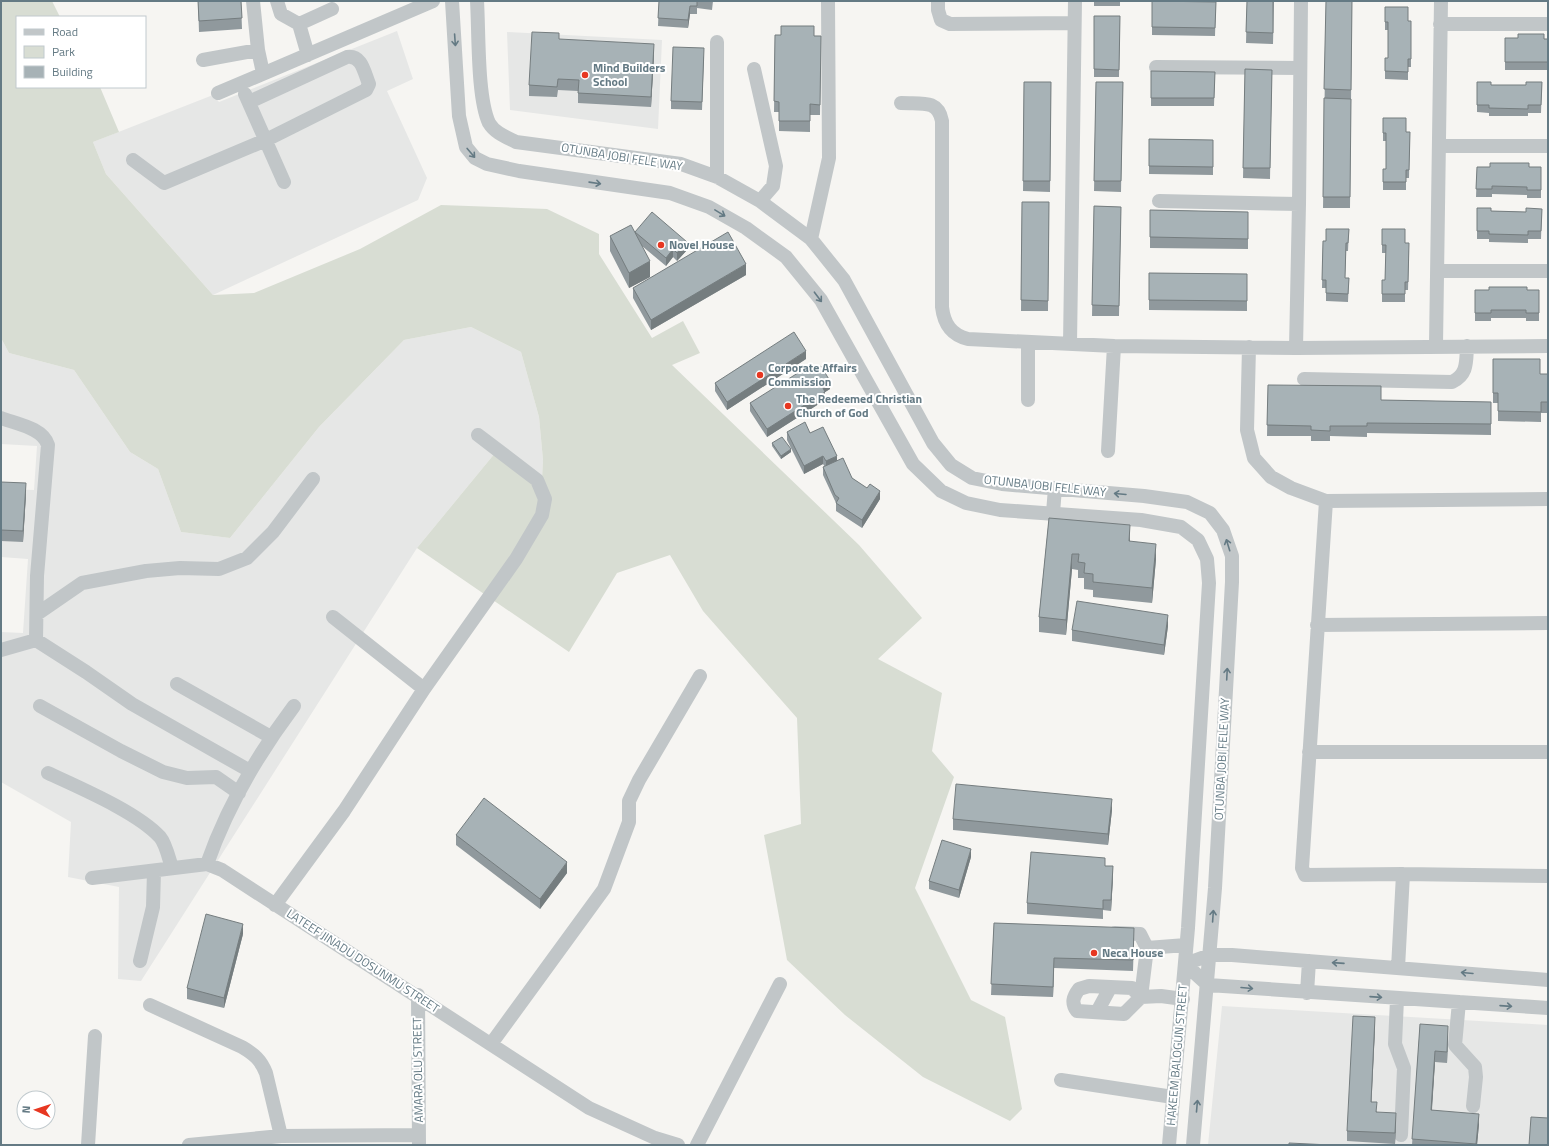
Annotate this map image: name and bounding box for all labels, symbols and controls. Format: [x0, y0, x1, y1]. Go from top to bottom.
legend [16, 16, 146, 88]
text: Road [52, 22, 78, 41]
one-way arrow [451, 33, 458, 46]
text: Park [52, 42, 75, 61]
place label: Mind Builders School [593, 58, 666, 91]
text: Building [52, 62, 93, 81]
marker: Mind Builders School [580, 70, 590, 80]
street label: OTUNBA JOBI FELE WAY [560, 138, 685, 176]
one-way arrow [466, 147, 475, 158]
one-way arrow [588, 179, 601, 187]
one-way arrow [714, 210, 726, 218]
place label: Novel House [669, 235, 734, 254]
marker: Novel House [656, 240, 666, 250]
one-way arrow [814, 291, 822, 302]
place label: Corporate Affairs Commission [768, 358, 857, 391]
marker: Corporate Affairs Commission [755, 370, 765, 380]
place label: The Redeemed Christian Church of God [796, 389, 922, 422]
marker: The Redeemed Christian Church of God [783, 401, 793, 411]
street label: OTUNBA JOBI FELE WAY [983, 470, 1108, 501]
one-way arrow [1114, 490, 1127, 497]
one-way arrow [1224, 539, 1231, 552]
one-way arrow [1223, 668, 1230, 681]
street label: OTUNBA JOBI FELE WAY [1209, 697, 1234, 821]
street label: LATEEF JINADU DOSUNMU STREET [283, 904, 444, 1018]
one-way arrow [1210, 910, 1217, 923]
place label: Neca House [1102, 943, 1163, 962]
marker: Neca House [1089, 948, 1099, 958]
one-way arrow [1332, 960, 1345, 967]
one-way arrow [1461, 970, 1474, 977]
street label: HAKEEM BALOGUN STREET [1161, 983, 1192, 1126]
one-way arrow [1240, 985, 1253, 992]
one-way arrow [1370, 994, 1383, 1001]
one-way arrow [1499, 1002, 1512, 1009]
street label: AMARA OLU STREET [407, 1017, 428, 1123]
north arrow [16, 1090, 56, 1130]
one-way arrow [1193, 1100, 1200, 1113]
text: N [18, 1105, 34, 1114]

